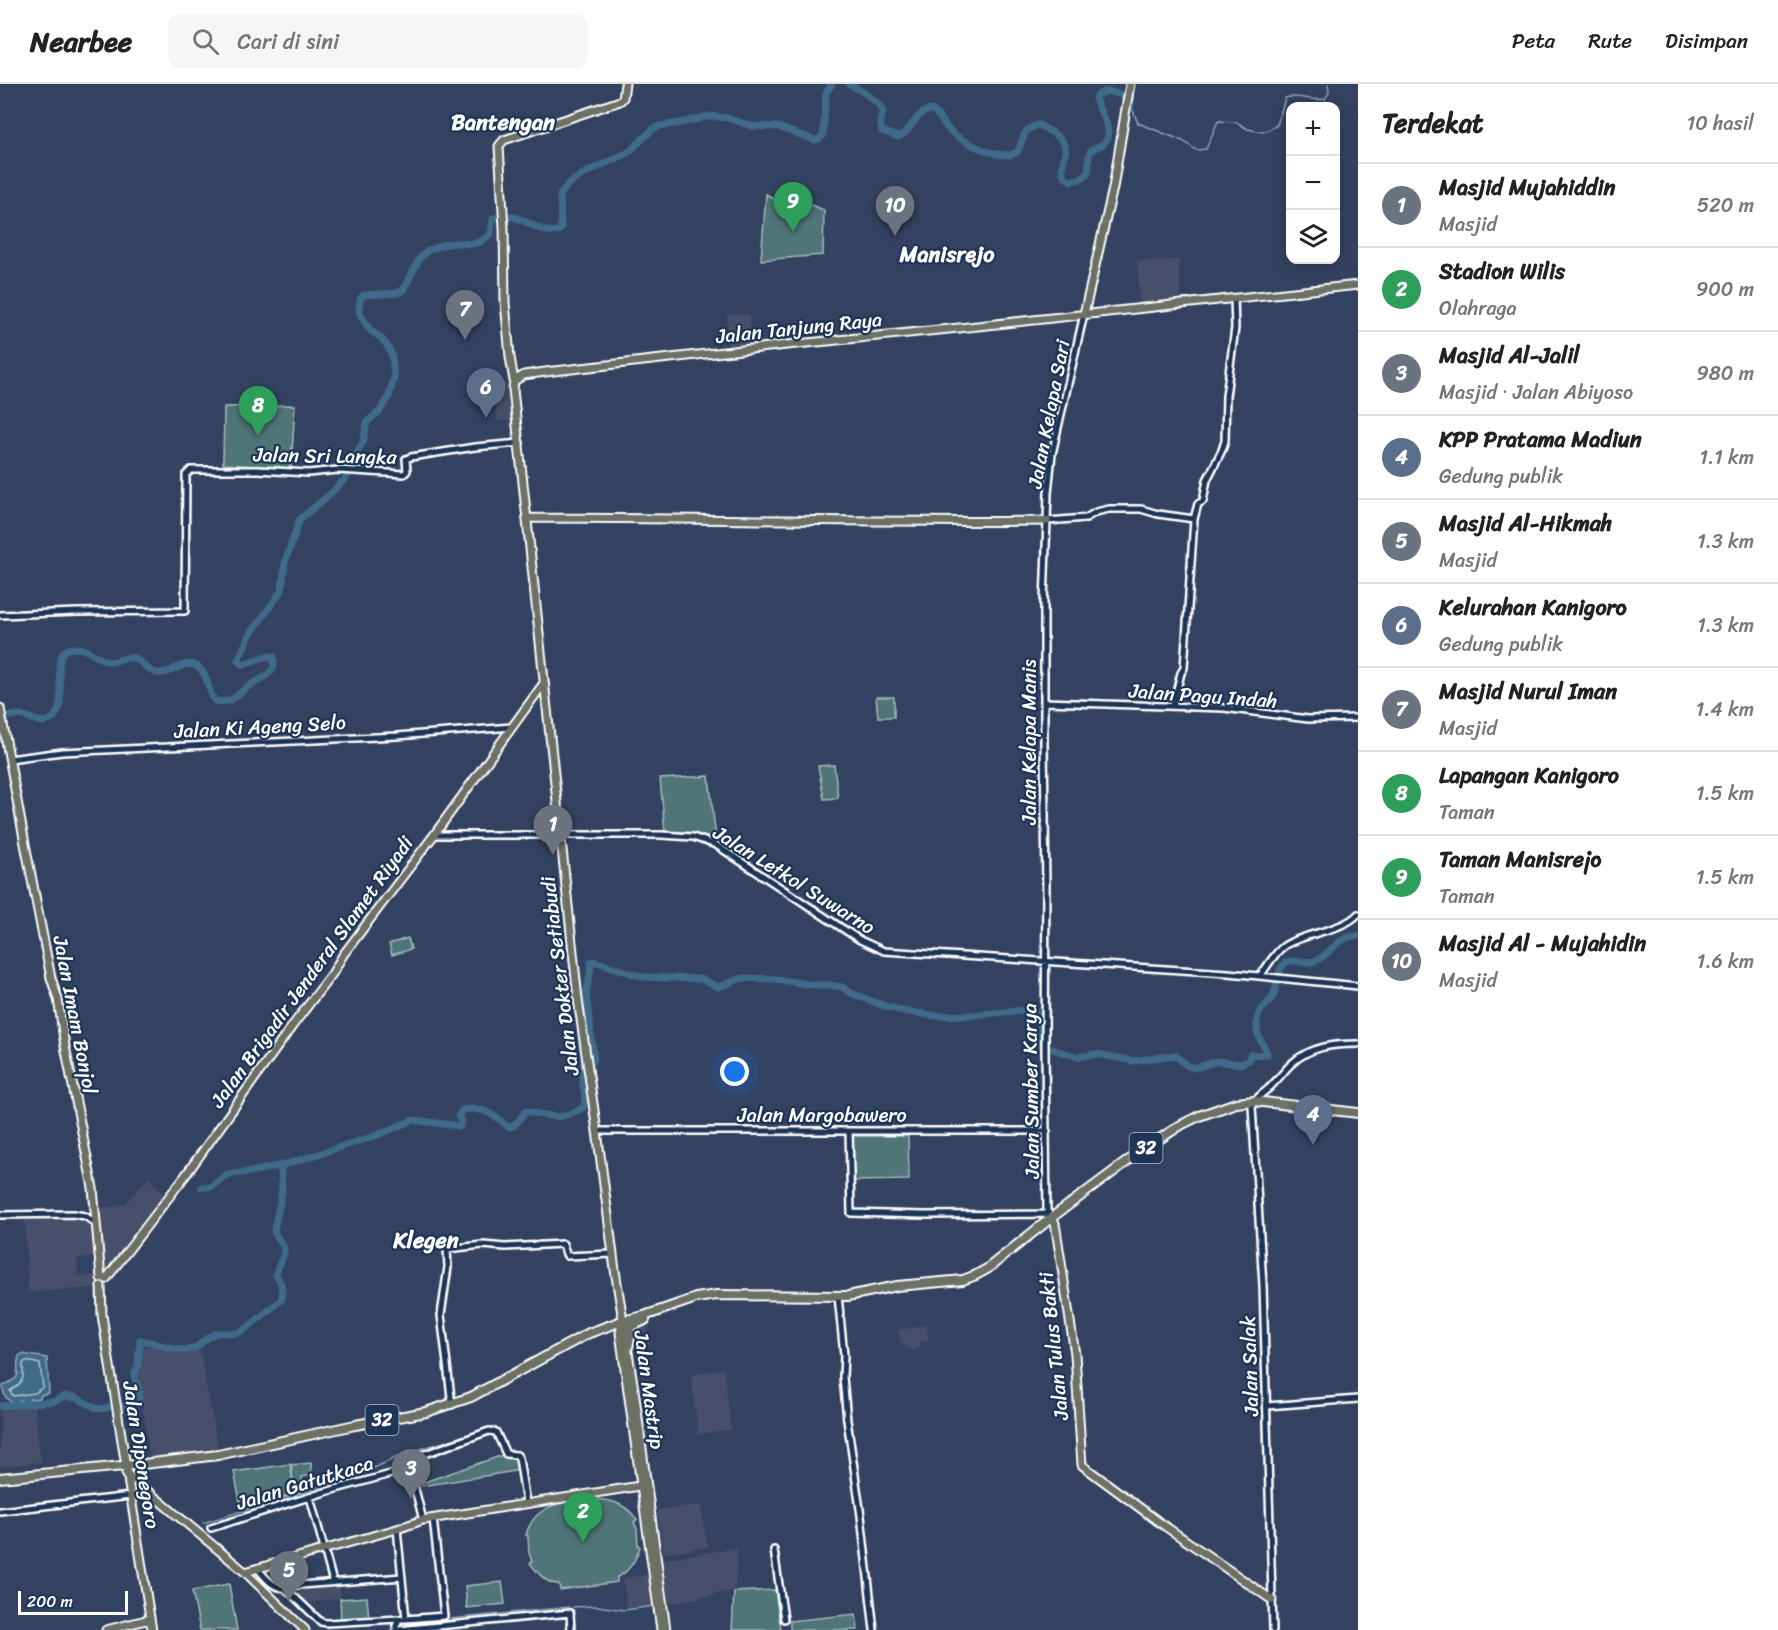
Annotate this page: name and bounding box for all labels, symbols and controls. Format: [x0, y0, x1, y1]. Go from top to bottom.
search box [168, 14, 588, 68]
text: Nearbee [30, 17, 132, 66]
text: Cari di sini [237, 22, 339, 61]
text: Peta [1512, 22, 1555, 60]
text: Rute [1588, 22, 1632, 60]
text: Disimpan [1665, 22, 1748, 60]
icon: search [189, 25, 222, 58]
text: Terdekat [1382, 100, 1483, 146]
map controls [1286, 102, 1340, 264]
button: + [1286, 102, 1340, 156]
district label: Bantengan [451, 103, 555, 142]
text: 10 hasil [1687, 106, 1754, 141]
button: − [1286, 156, 1340, 210]
text: Masjid Mujahiddin [1439, 168, 1615, 207]
pin: 9 [774, 182, 812, 232]
pin: 10 [876, 186, 914, 236]
text: 1 [1397, 188, 1406, 223]
text: 520 m [1697, 188, 1754, 223]
text: Masjid [1439, 207, 1497, 242]
button: layers [1286, 210, 1340, 264]
district label: Manisrejo [899, 235, 995, 274]
text: Stadion Wilis [1439, 252, 1565, 291]
text: 2 [1396, 272, 1407, 307]
text: 900 m [1696, 272, 1754, 307]
pin: 7 [446, 290, 484, 340]
text: Olahraga [1439, 291, 1517, 326]
street label: Jalan Tanjung Raya [713, 302, 884, 354]
street label: Jalan Kelapa Sari [1017, 335, 1081, 492]
text: Masjid Al-Jalil [1439, 336, 1580, 375]
text: 3 [1396, 356, 1407, 391]
text: 980 m [1696, 356, 1754, 391]
pin: 6 [466, 368, 506, 418]
text: Masjid · Jalan Abiyoso [1439, 375, 1633, 410]
pin: 8 [238, 386, 278, 436]
text: KPP Pratama Madiun [1439, 420, 1642, 459]
street label: Jalan Sri Langka [252, 437, 398, 475]
text: 4 [1395, 440, 1408, 475]
text: 1.1 km [1700, 440, 1754, 475]
text: Gedung publik [1439, 459, 1563, 494]
text: Masjid Al-Hikmah [1439, 504, 1612, 543]
text: 5 [1395, 524, 1408, 559]
text: 1.3 km [1697, 524, 1754, 559]
text: Masjid [1439, 543, 1497, 578]
text: Kelurahan Kanigoro [1439, 588, 1627, 627]
text: 6 [1396, 608, 1407, 643]
text: 1.3 km [1697, 608, 1754, 643]
text: Gedung publik [1439, 627, 1563, 662]
street label: Jalan Kelapa Manis [1012, 659, 1047, 826]
text: Masjid Nurul Iman [1439, 672, 1617, 711]
street label: Jalan Pagu Indah [1127, 673, 1278, 719]
text: 7 [1396, 692, 1407, 727]
text: 1.4 km [1696, 692, 1754, 727]
street label: Jalan Ki Ageng Selo [172, 705, 347, 749]
text: Masjid [1439, 711, 1497, 746]
text: Lapangan Kanigoro [1439, 756, 1619, 795]
text: 8 [1395, 776, 1408, 811]
text: 1.5 km [1696, 776, 1754, 811]
text: Taman [1439, 795, 1495, 830]
pin: 1 [534, 806, 572, 855]
street label: Jalan Letkol Suwarno [705, 815, 882, 944]
street label: Jalan Brigadir Jenderal Slamet Riyadi [201, 827, 424, 1116]
text: Taman Manisrejo [1439, 840, 1601, 879]
text: 9 [1395, 860, 1408, 895]
text: 1.5 km [1696, 860, 1754, 895]
street label: Jalan Dokter Setiabudi [530, 874, 590, 1079]
text: Taman [1439, 879, 1495, 914]
text: Masjid Al - Mujahidin [1439, 924, 1646, 963]
street label: Jalan Imam Bonjol [42, 932, 108, 1098]
text: 10 [1391, 944, 1412, 979]
text: 1.6 km [1697, 944, 1754, 979]
text: Masjid [1439, 963, 1497, 998]
street label: Jalan Sumber Karya [1012, 1003, 1050, 1180]
your location [720, 1057, 749, 1086]
pin: 4 [1294, 1096, 1332, 1145]
street label: Jalan Margobawero [736, 1098, 907, 1133]
road number: 32 [1130, 1133, 1162, 1163]
district label: Klegen [392, 1221, 459, 1260]
street label: Jalan Tulus Bakti [1029, 1270, 1079, 1423]
street label: Jalan Salak [1231, 1315, 1269, 1418]
street label: Jalan Mastrip [623, 1327, 675, 1452]
street label: Jalan Diponegoro [112, 1378, 170, 1531]
road number: 32 [366, 1405, 398, 1435]
street label: Jalan Gatutkaca [231, 1446, 378, 1521]
pin: 3 [392, 1450, 430, 1499]
pin: 2 [564, 1492, 602, 1542]
pin: 5 [270, 1552, 308, 1601]
text: 200 m [27, 1587, 73, 1616]
scale bar [18, 1588, 128, 1616]

